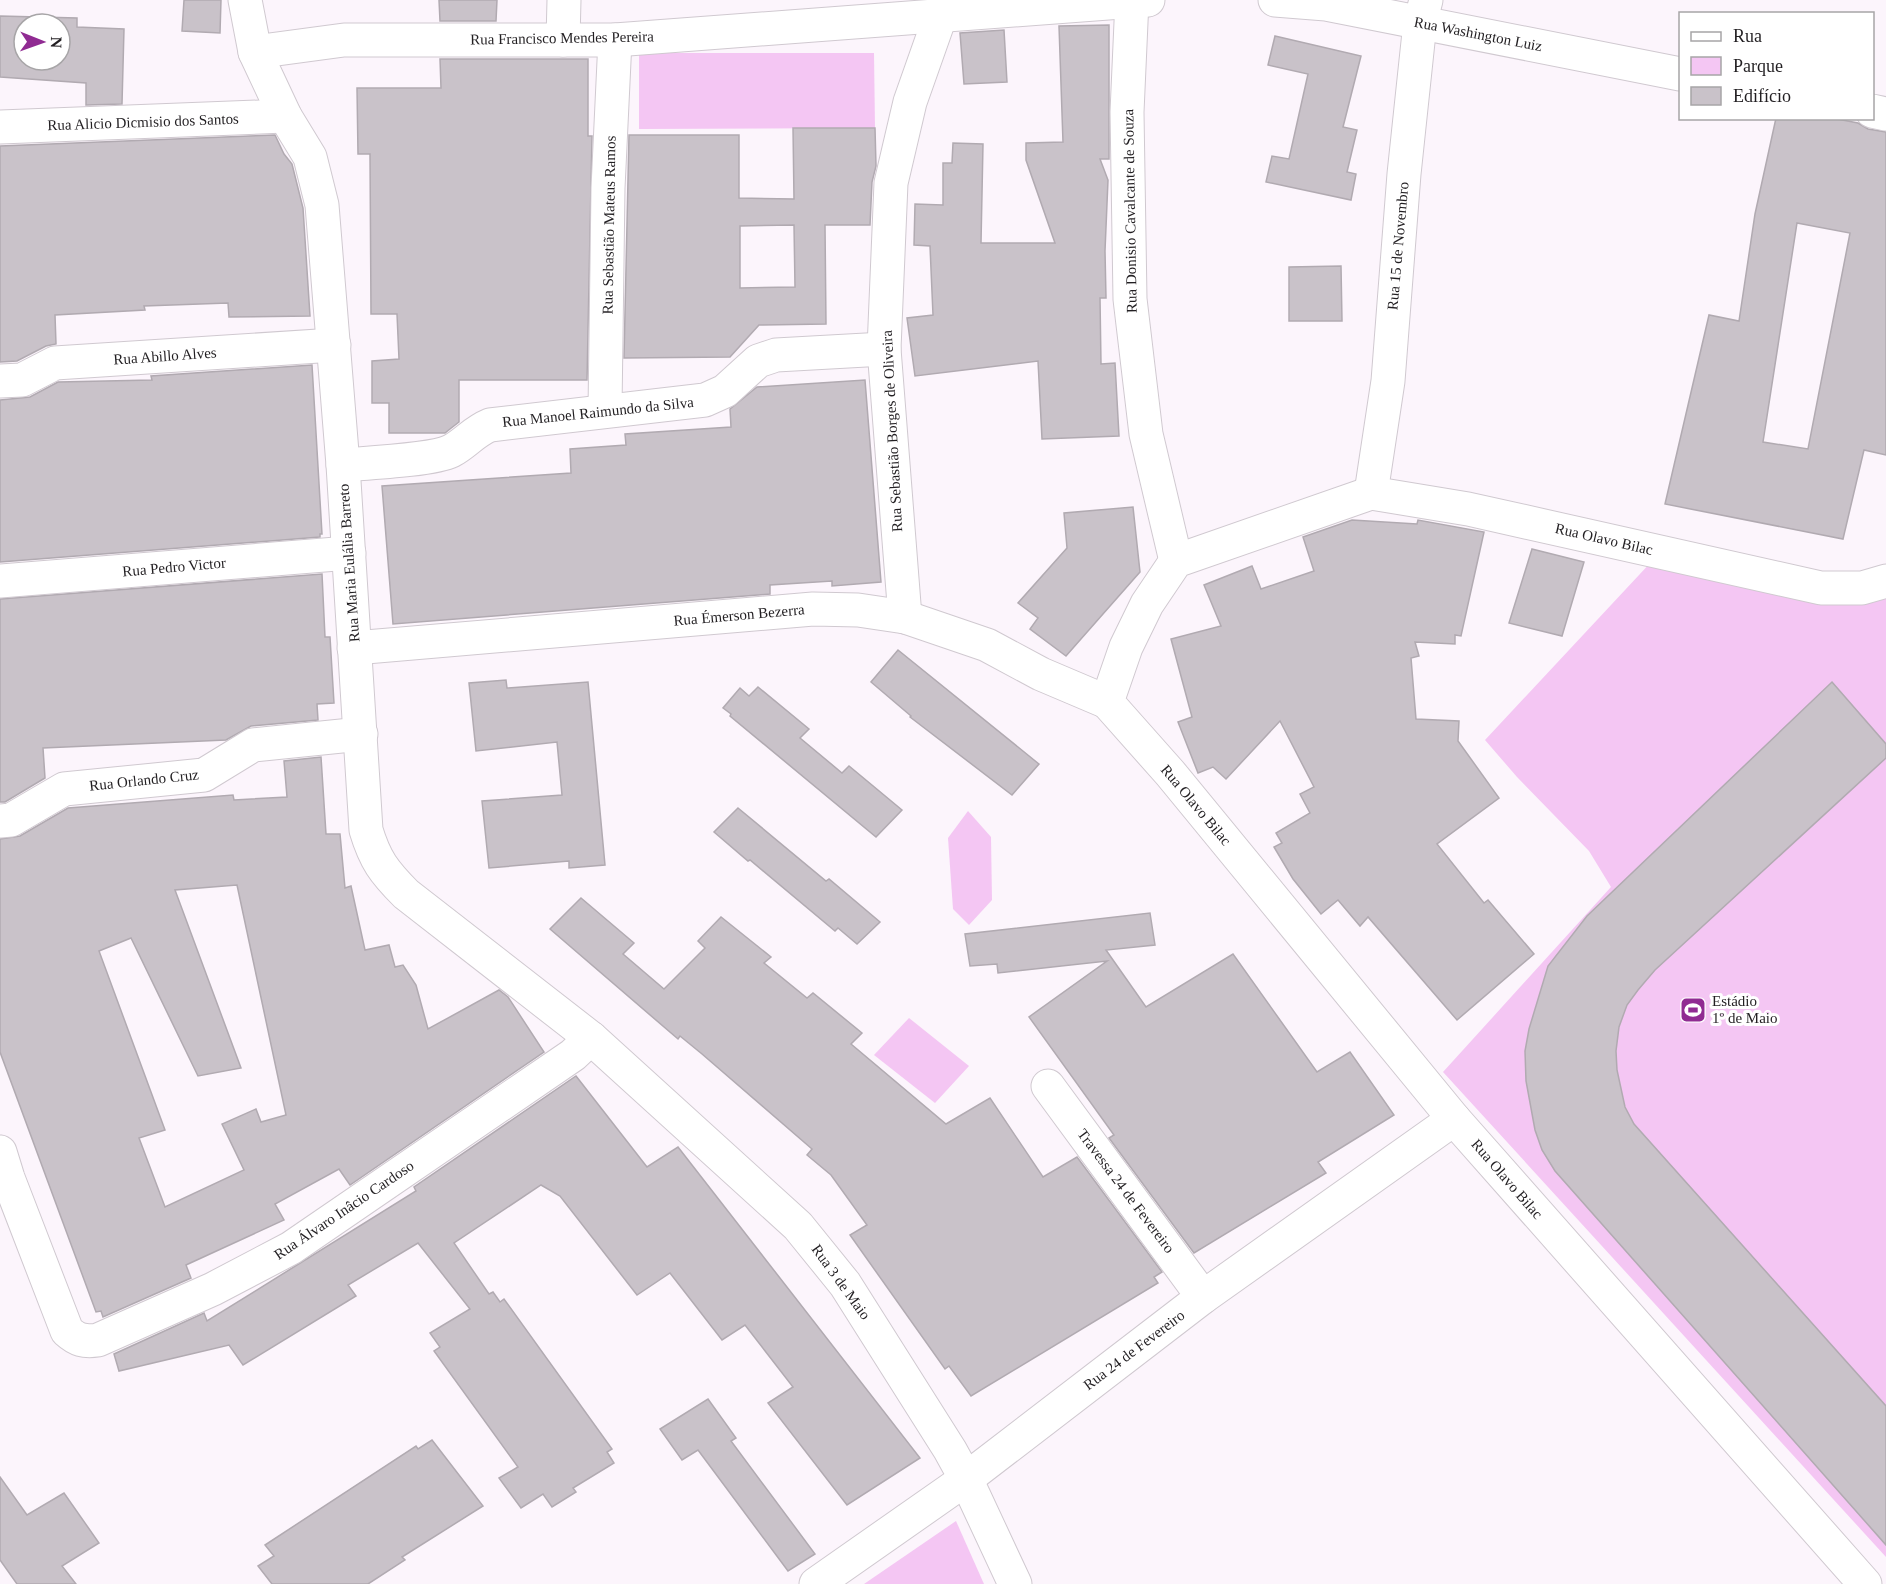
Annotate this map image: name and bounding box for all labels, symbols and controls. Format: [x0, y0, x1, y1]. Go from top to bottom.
north arrow [12, 12, 72, 72]
legend [1679, 12, 1874, 120]
street label: Rua Washington Luiz [1413, 14, 1544, 54]
text: Rua [1733, 26, 1762, 46]
street label: Rua Francisco Mendes Pereira [470, 28, 654, 48]
text: N [48, 36, 65, 49]
text: Parque [1733, 56, 1783, 76]
text: Edifício [1733, 86, 1791, 106]
street label: Rua Donisio Cavalcante de Souza [1120, 108, 1140, 313]
street label: Rua Alicio Dicmisio dos Santos [47, 111, 239, 133]
street label: Rua Sebastião Mateus Ramos [599, 135, 619, 314]
street label: Rua 15 de Novembro [1384, 181, 1412, 311]
street label: Rua Sebastião Borges de Oliveira [879, 329, 905, 532]
street label: Rua Abillo Alves [113, 344, 217, 368]
street label: Rua Manoel Raimundo da Silva [501, 394, 695, 430]
street label: Rua Maria Eulália Barreto [335, 483, 363, 643]
street label: Rua Olavo Bilac [1553, 520, 1655, 558]
street label: Rua Pedro Victor [122, 555, 226, 579]
street label: Rua Émerson Bezerra [673, 601, 806, 629]
street label: Rua Olavo Bilac [1158, 762, 1234, 849]
street label: Rua Orlando Cruz [88, 766, 200, 794]
place label: Estádio 1º de Maio [1712, 993, 1777, 1026]
sports icon: Estádio 1º de Maio [1678, 995, 1708, 1025]
street label: Travessa 24 de Fevereiro [1074, 1126, 1178, 1256]
street label: Rua Olavo Bilac [1468, 1136, 1546, 1222]
street label: Rua Álvaro Inâcio Cardoso [271, 1157, 417, 1263]
street label: Rua 3 de Maio [808, 1241, 874, 1323]
street label: Rua 24 de Fevereiro [1080, 1307, 1188, 1393]

